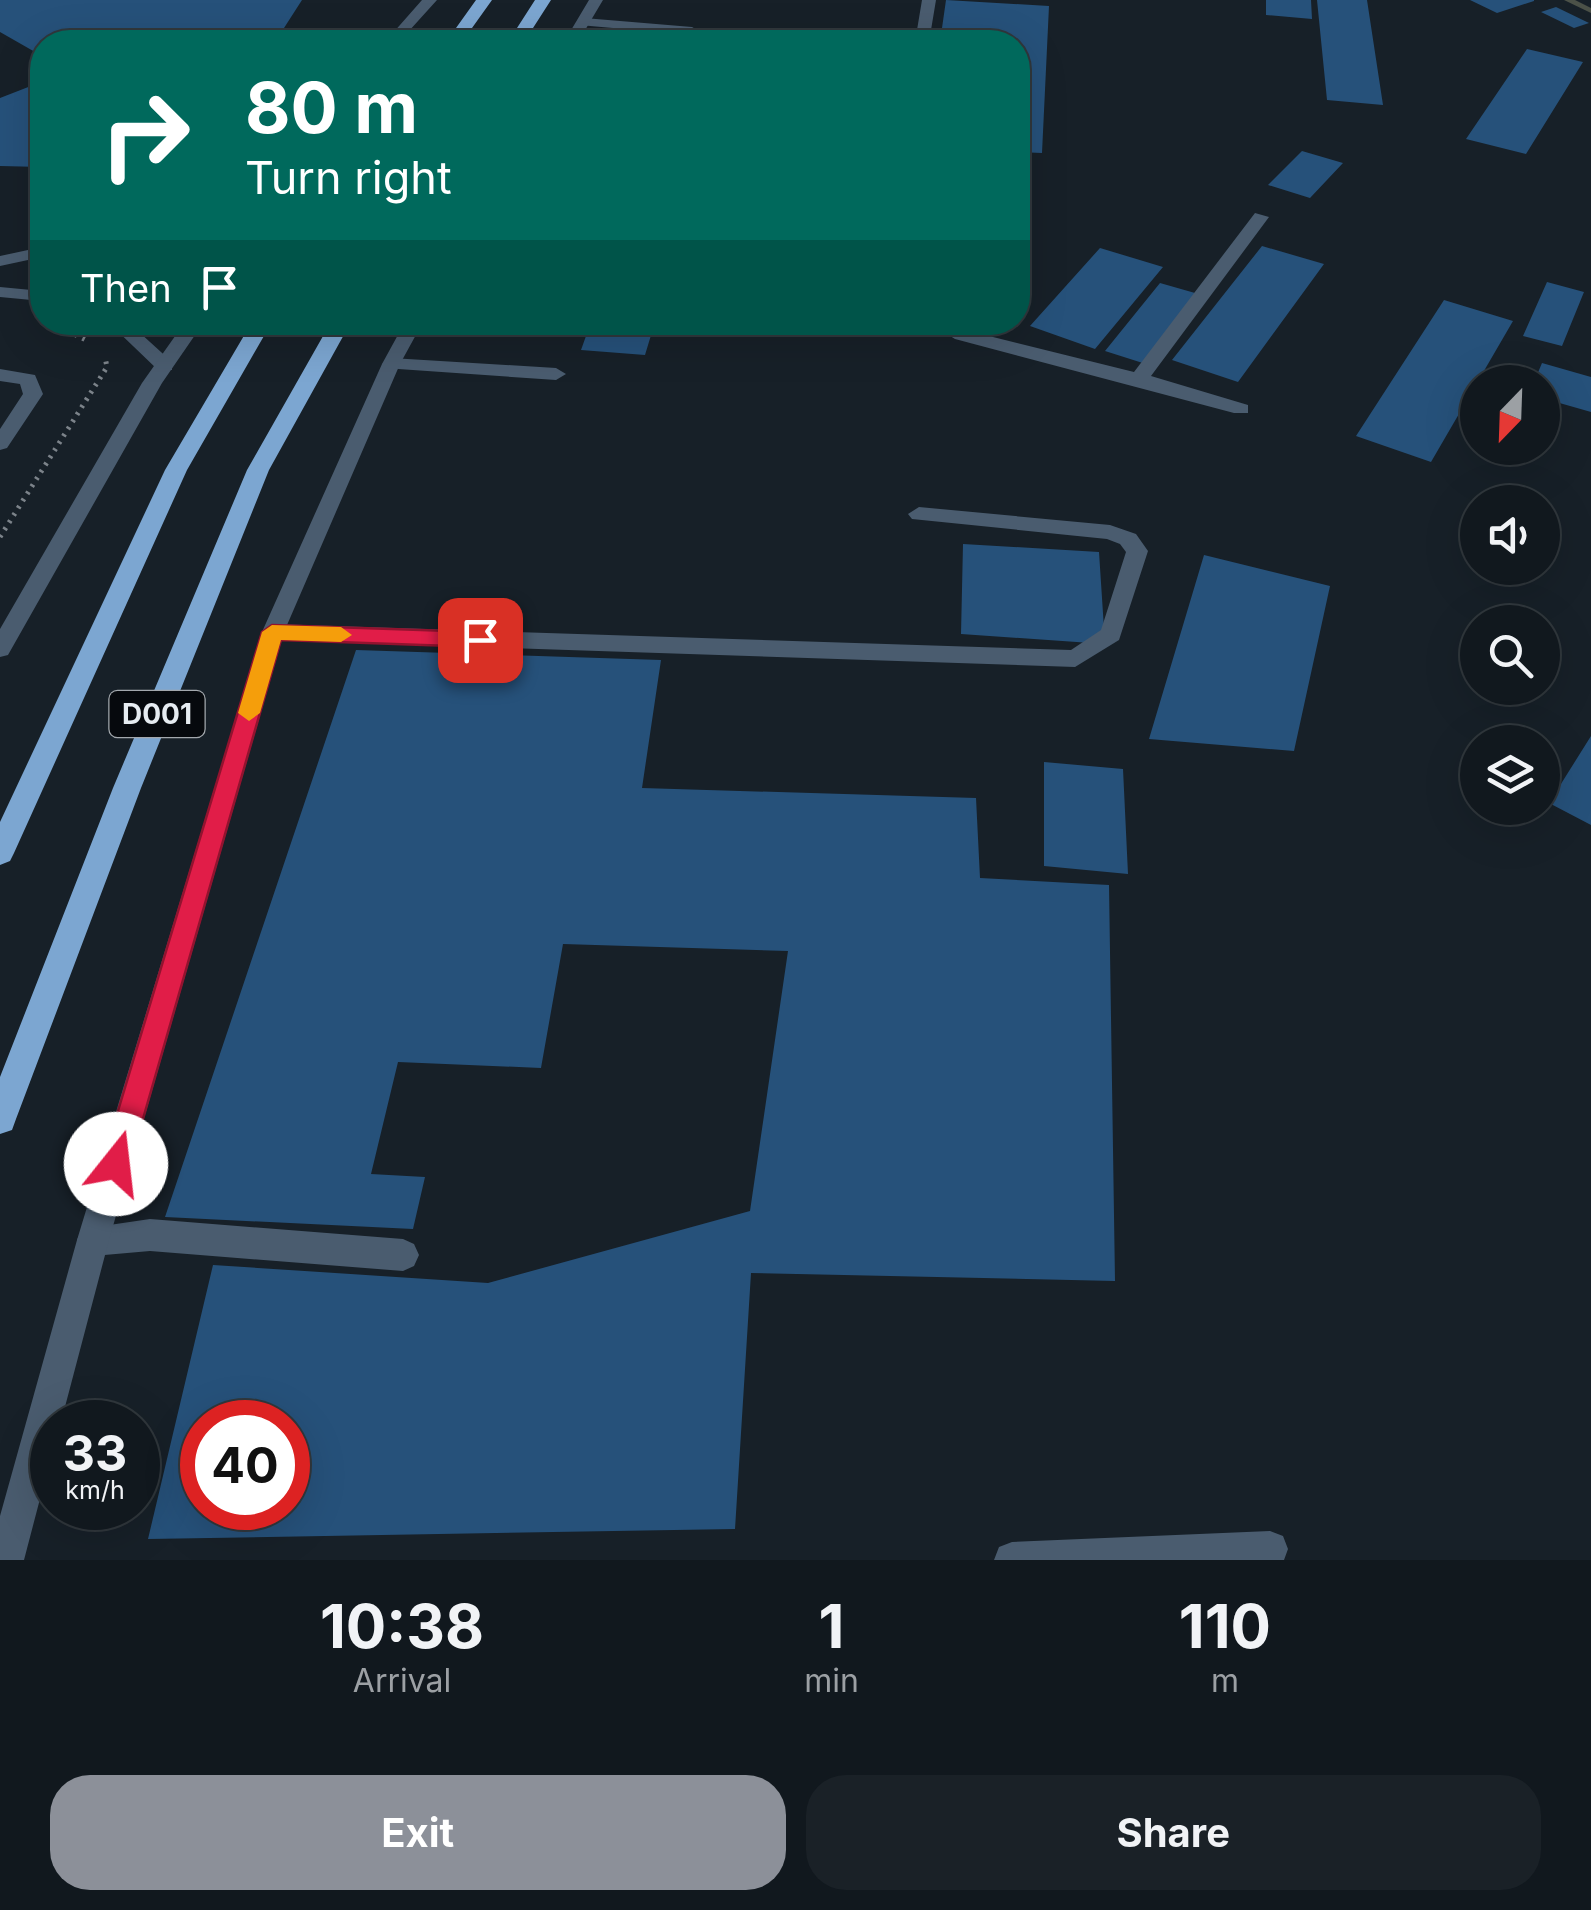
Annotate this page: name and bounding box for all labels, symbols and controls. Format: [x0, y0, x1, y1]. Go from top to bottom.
text: 80 m [245, 65, 418, 150]
icon: right [80, 70, 210, 200]
text: Turn right [245, 150, 452, 205]
icon: arrive [192, 260, 247, 315]
text: Then [80, 265, 172, 311]
north arrow [1460, 365, 1560, 465]
map controls [1460, 365, 1560, 825]
button: sound [1460, 485, 1560, 585]
pin [438, 598, 523, 683]
button: search [1460, 605, 1560, 705]
icon: arrive [453, 613, 508, 668]
road number: D001 [110, 691, 204, 737]
button: layers [1460, 725, 1560, 825]
position arrow [64, 1112, 168, 1216]
speed limit sign: 40 [180, 1400, 310, 1530]
text: 33 [63, 1423, 127, 1483]
text: km/h [65, 1475, 125, 1505]
text: 10:38 [320, 1590, 484, 1662]
text: 1 [819, 1590, 844, 1662]
text: 110 [1179, 1590, 1271, 1662]
text: Arrival [353, 1661, 451, 1700]
text: min [804, 1661, 859, 1700]
text: m [1211, 1661, 1239, 1700]
button: Exit [50, 1775, 786, 1890]
button: Share [806, 1775, 1541, 1890]

